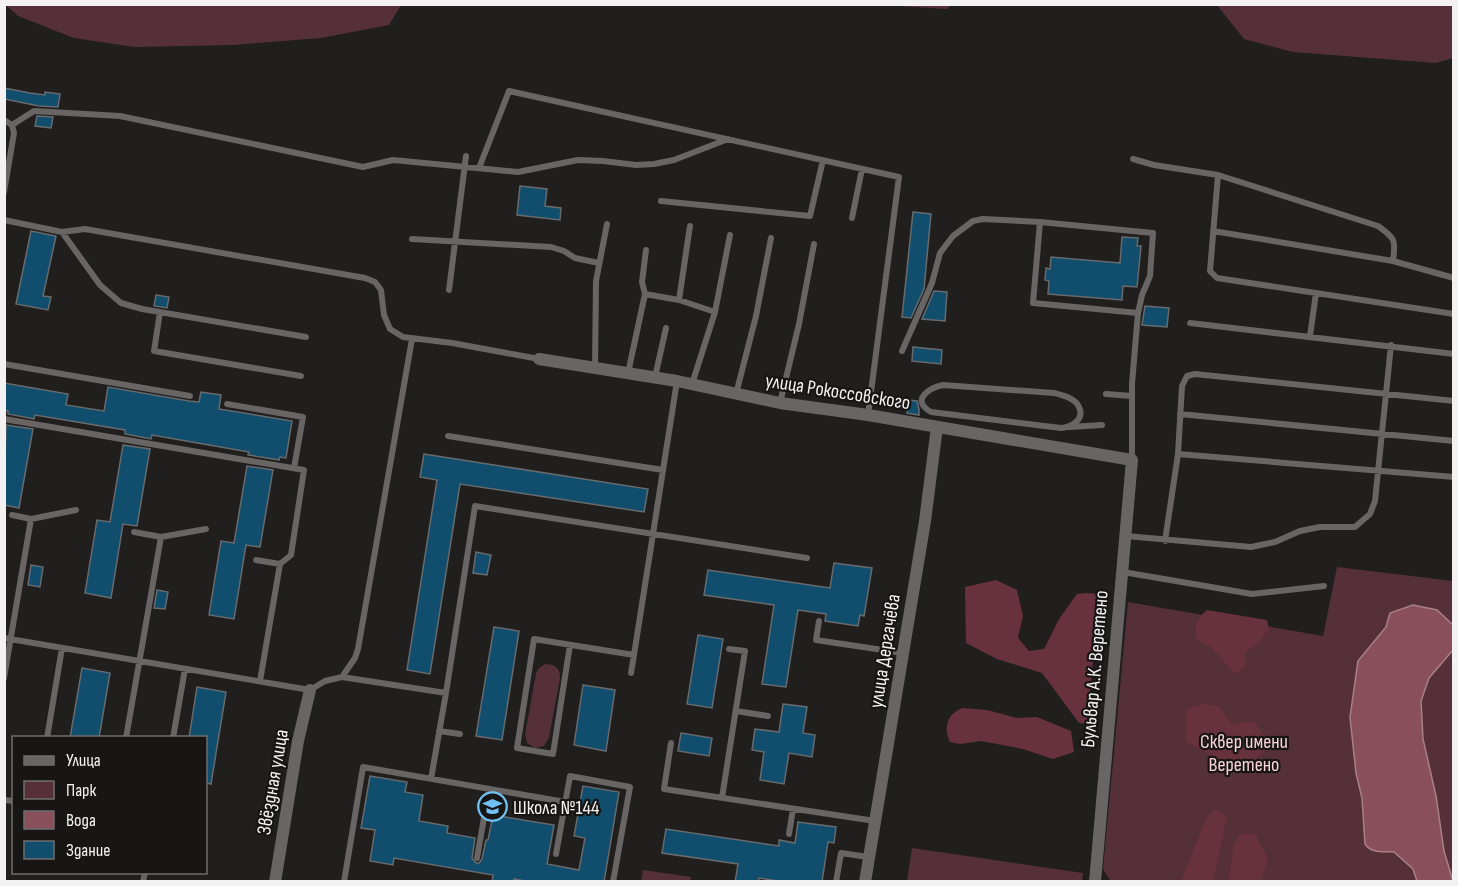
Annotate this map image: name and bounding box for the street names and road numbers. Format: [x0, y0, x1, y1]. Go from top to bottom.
street label: улица Рокоссовского [764, 369, 912, 415]
street label: Бульвар А.К. Веретено [1076, 590, 1114, 749]
street label: улица Дергачёва [864, 592, 906, 710]
street label: Звёздная улица [252, 728, 294, 837]

